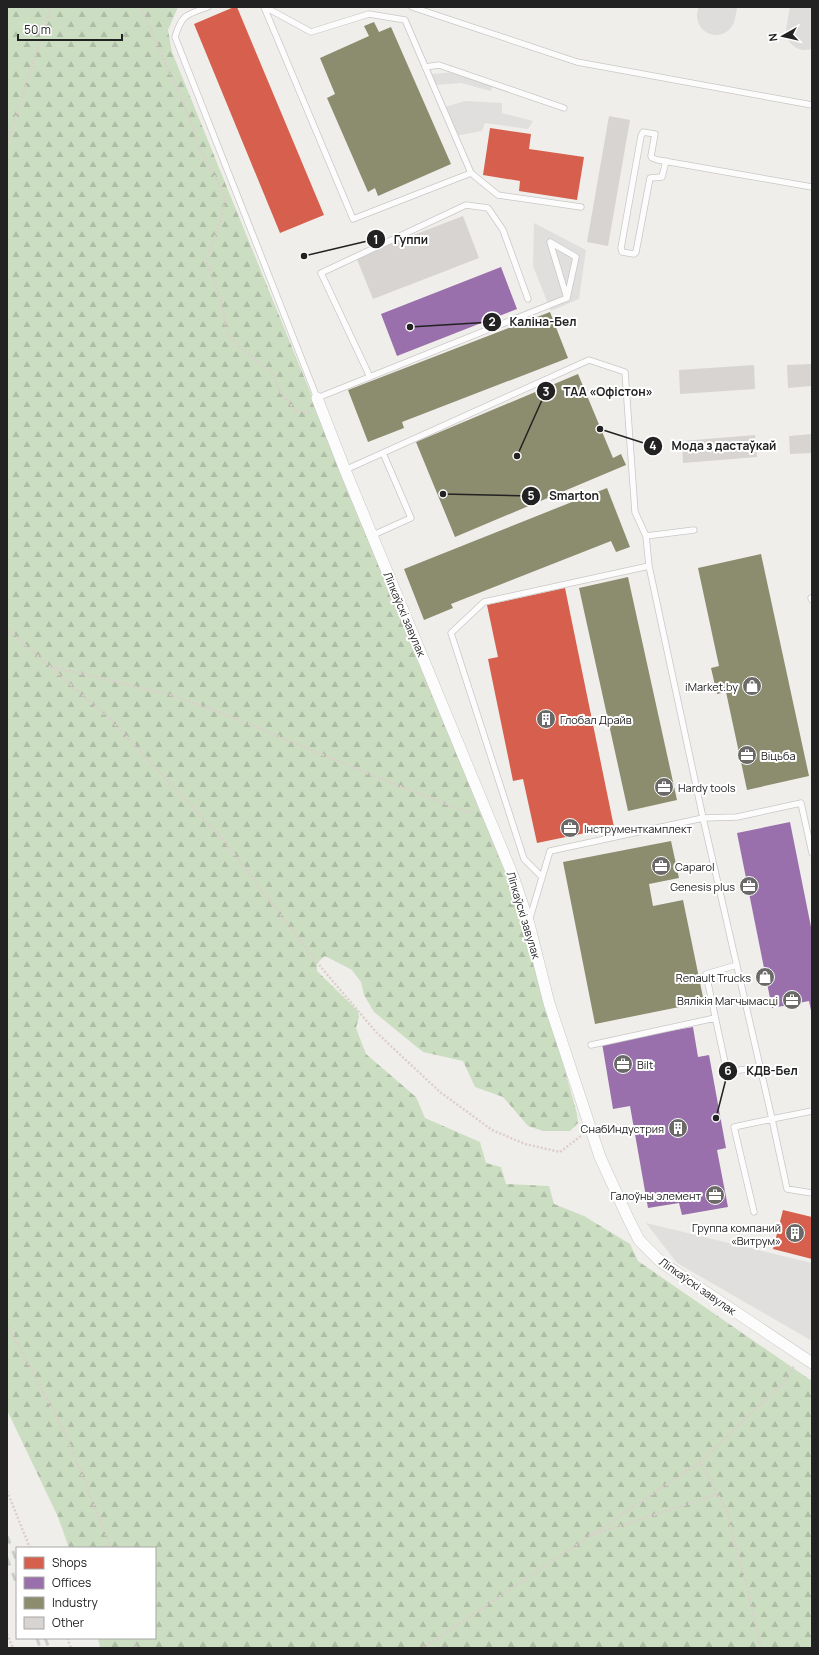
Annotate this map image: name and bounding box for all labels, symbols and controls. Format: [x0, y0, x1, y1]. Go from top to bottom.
scale bar [18, 16, 122, 42]
north arrow [763, 16, 803, 56]
text: 50 m [24, 21, 51, 38]
text: N [765, 32, 781, 42]
callout: Гуппи [366, 227, 436, 251]
text: 1 [373, 231, 379, 248]
text: Гуппи [394, 231, 428, 248]
callout: Каліна-Бел [482, 310, 585, 334]
text: 2 [488, 313, 496, 330]
text: Каліна-Бел [510, 313, 576, 330]
callout: ТАА «Офістон» [536, 379, 661, 403]
text: 3 [543, 383, 550, 400]
text: ТАА «Офістон» [563, 383, 653, 400]
callout: Мода з дастаўкай [643, 434, 784, 458]
text: 4 [649, 437, 657, 454]
text: Мода з дастаўкай [672, 437, 776, 454]
callout: Smarton [521, 484, 607, 508]
text: 5 [527, 487, 535, 504]
text: Smarton [549, 487, 599, 504]
street label: Ліпкаўскі завулак [380, 569, 430, 659]
shop icon: iMarket.by [741, 675, 763, 697]
place label: iMarket.by [685, 679, 738, 694]
building icon: Глобал Драйв [535, 708, 557, 730]
place label: Глобал Драйв [560, 712, 632, 727]
office icon: Віцьба [736, 744, 758, 766]
place label: Віцьба [761, 748, 796, 763]
office icon: Hardy tools [653, 776, 675, 798]
place label: Hardy tools [678, 780, 736, 795]
office icon: Інструменткамплект [559, 817, 581, 839]
place label: Інструменткамплект [584, 821, 692, 836]
office icon: Caparol [650, 855, 672, 877]
place label: Caparol [675, 859, 715, 874]
street label: Ліпкаўскі завулак [504, 869, 545, 961]
office icon: Genesis plus [738, 875, 760, 897]
place label: Genesis plus [670, 879, 735, 894]
shop icon: Renault Trucks [754, 966, 776, 988]
place label: Renault Trucks [676, 970, 751, 985]
office icon: Вялікія Магчымасці [781, 989, 803, 1011]
place label: Вялікія Магчымасці [677, 993, 778, 1008]
office icon: Bilt [612, 1053, 634, 1075]
place label: Bilt [637, 1057, 653, 1072]
callout: КДВ-Бел [718, 1059, 806, 1083]
text: 6 [724, 1062, 732, 1079]
text: КДВ-Бел [746, 1062, 798, 1079]
building icon: СнабИндустрия [667, 1117, 689, 1139]
place label: СнабИндустрия [581, 1121, 664, 1136]
office icon: Галоўны элемент [704, 1184, 726, 1206]
place label: Галоўны элемент [611, 1188, 701, 1203]
place label: Группа компаний «Витрум» [692, 1220, 781, 1248]
building icon: Группа компаний «Витрум» [784, 1222, 806, 1244]
street label: Ліпкаўскі завулак [657, 1254, 740, 1318]
legend [16, 1547, 156, 1639]
text: Shops [52, 1554, 87, 1571]
text: Offices [52, 1574, 91, 1591]
text: Industry [52, 1594, 98, 1611]
text: Other [52, 1614, 85, 1631]

